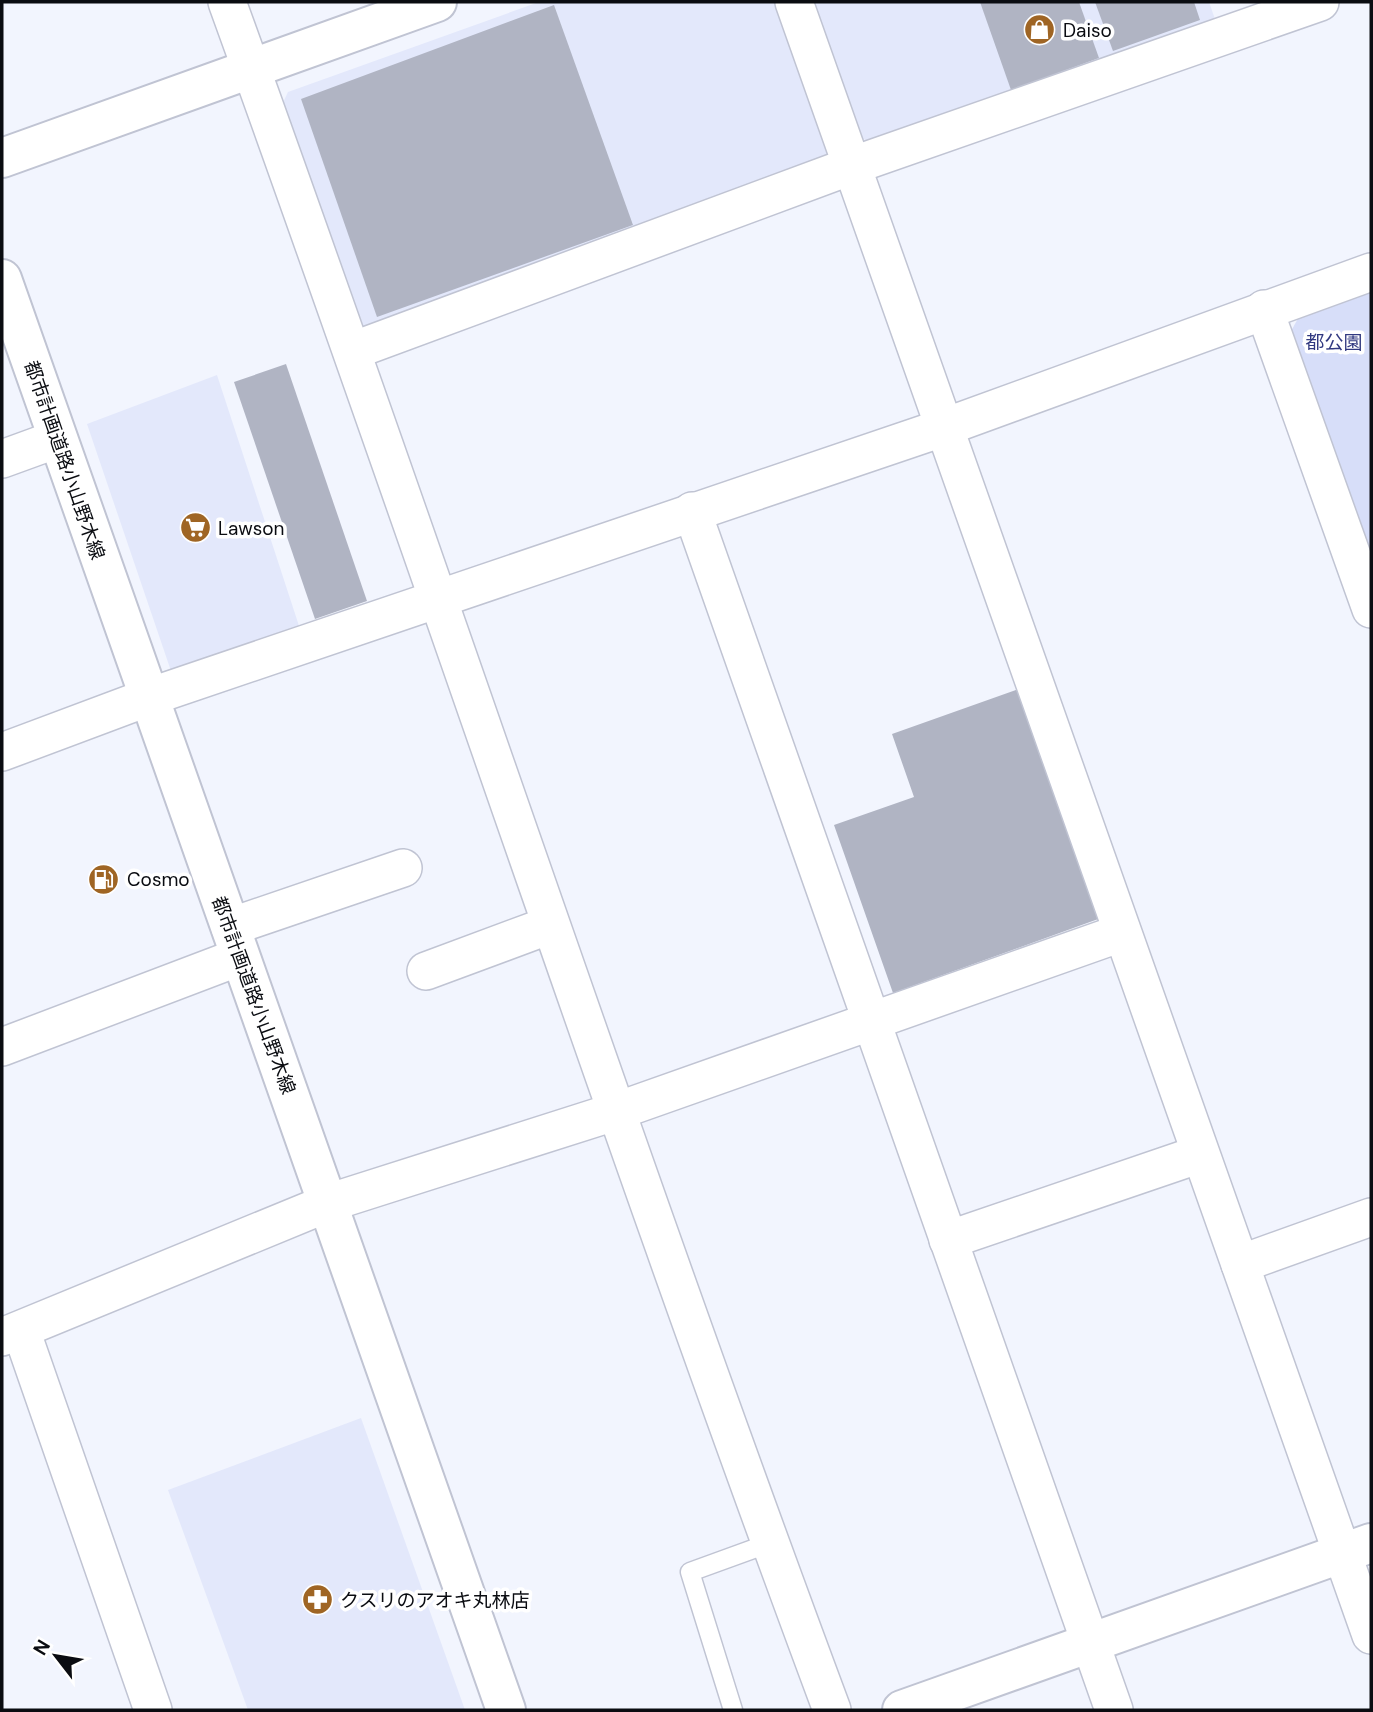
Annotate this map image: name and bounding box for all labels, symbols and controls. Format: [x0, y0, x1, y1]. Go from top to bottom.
shop icon: Daiso [1023, 13, 1057, 47]
place label: Daiso [1063, 18, 1112, 43]
park label: 都公園 [1305, 330, 1363, 355]
street label: 都市計画道路小山野木線 [19, 357, 110, 563]
supermarket icon: Lawson [178, 511, 212, 545]
place label: Lawson [218, 516, 284, 541]
fuel station icon: Cosmo [87, 862, 121, 896]
place label: Cosmo [127, 867, 190, 892]
street label: 都市計画道路小山野木線 [206, 893, 301, 1098]
pharmacy icon: クスリのアオキ丸林店 [300, 1583, 334, 1617]
place label: クスリのアオキ丸林店 [340, 1588, 529, 1613]
north arrow [21, 1621, 91, 1691]
text: N [28, 1635, 56, 1660]

